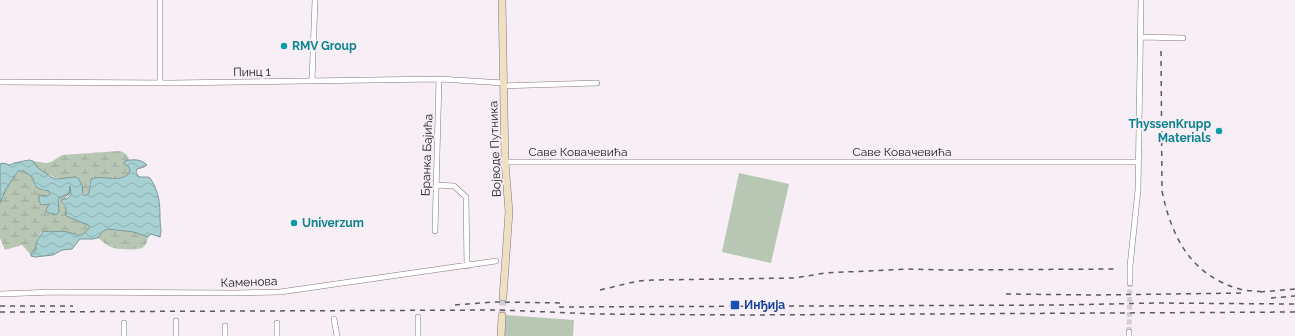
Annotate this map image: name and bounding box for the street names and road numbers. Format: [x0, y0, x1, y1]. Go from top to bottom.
street label: Пинц 1 [233, 65, 271, 79]
street label: Војводе Путника [486, 101, 504, 197]
street label: Бранка Бајића [419, 114, 435, 196]
street label: Саве Ковачевића [529, 145, 627, 159]
street label: Саве Ковачевића [853, 145, 951, 159]
street label: Каменова [220, 274, 278, 290]

